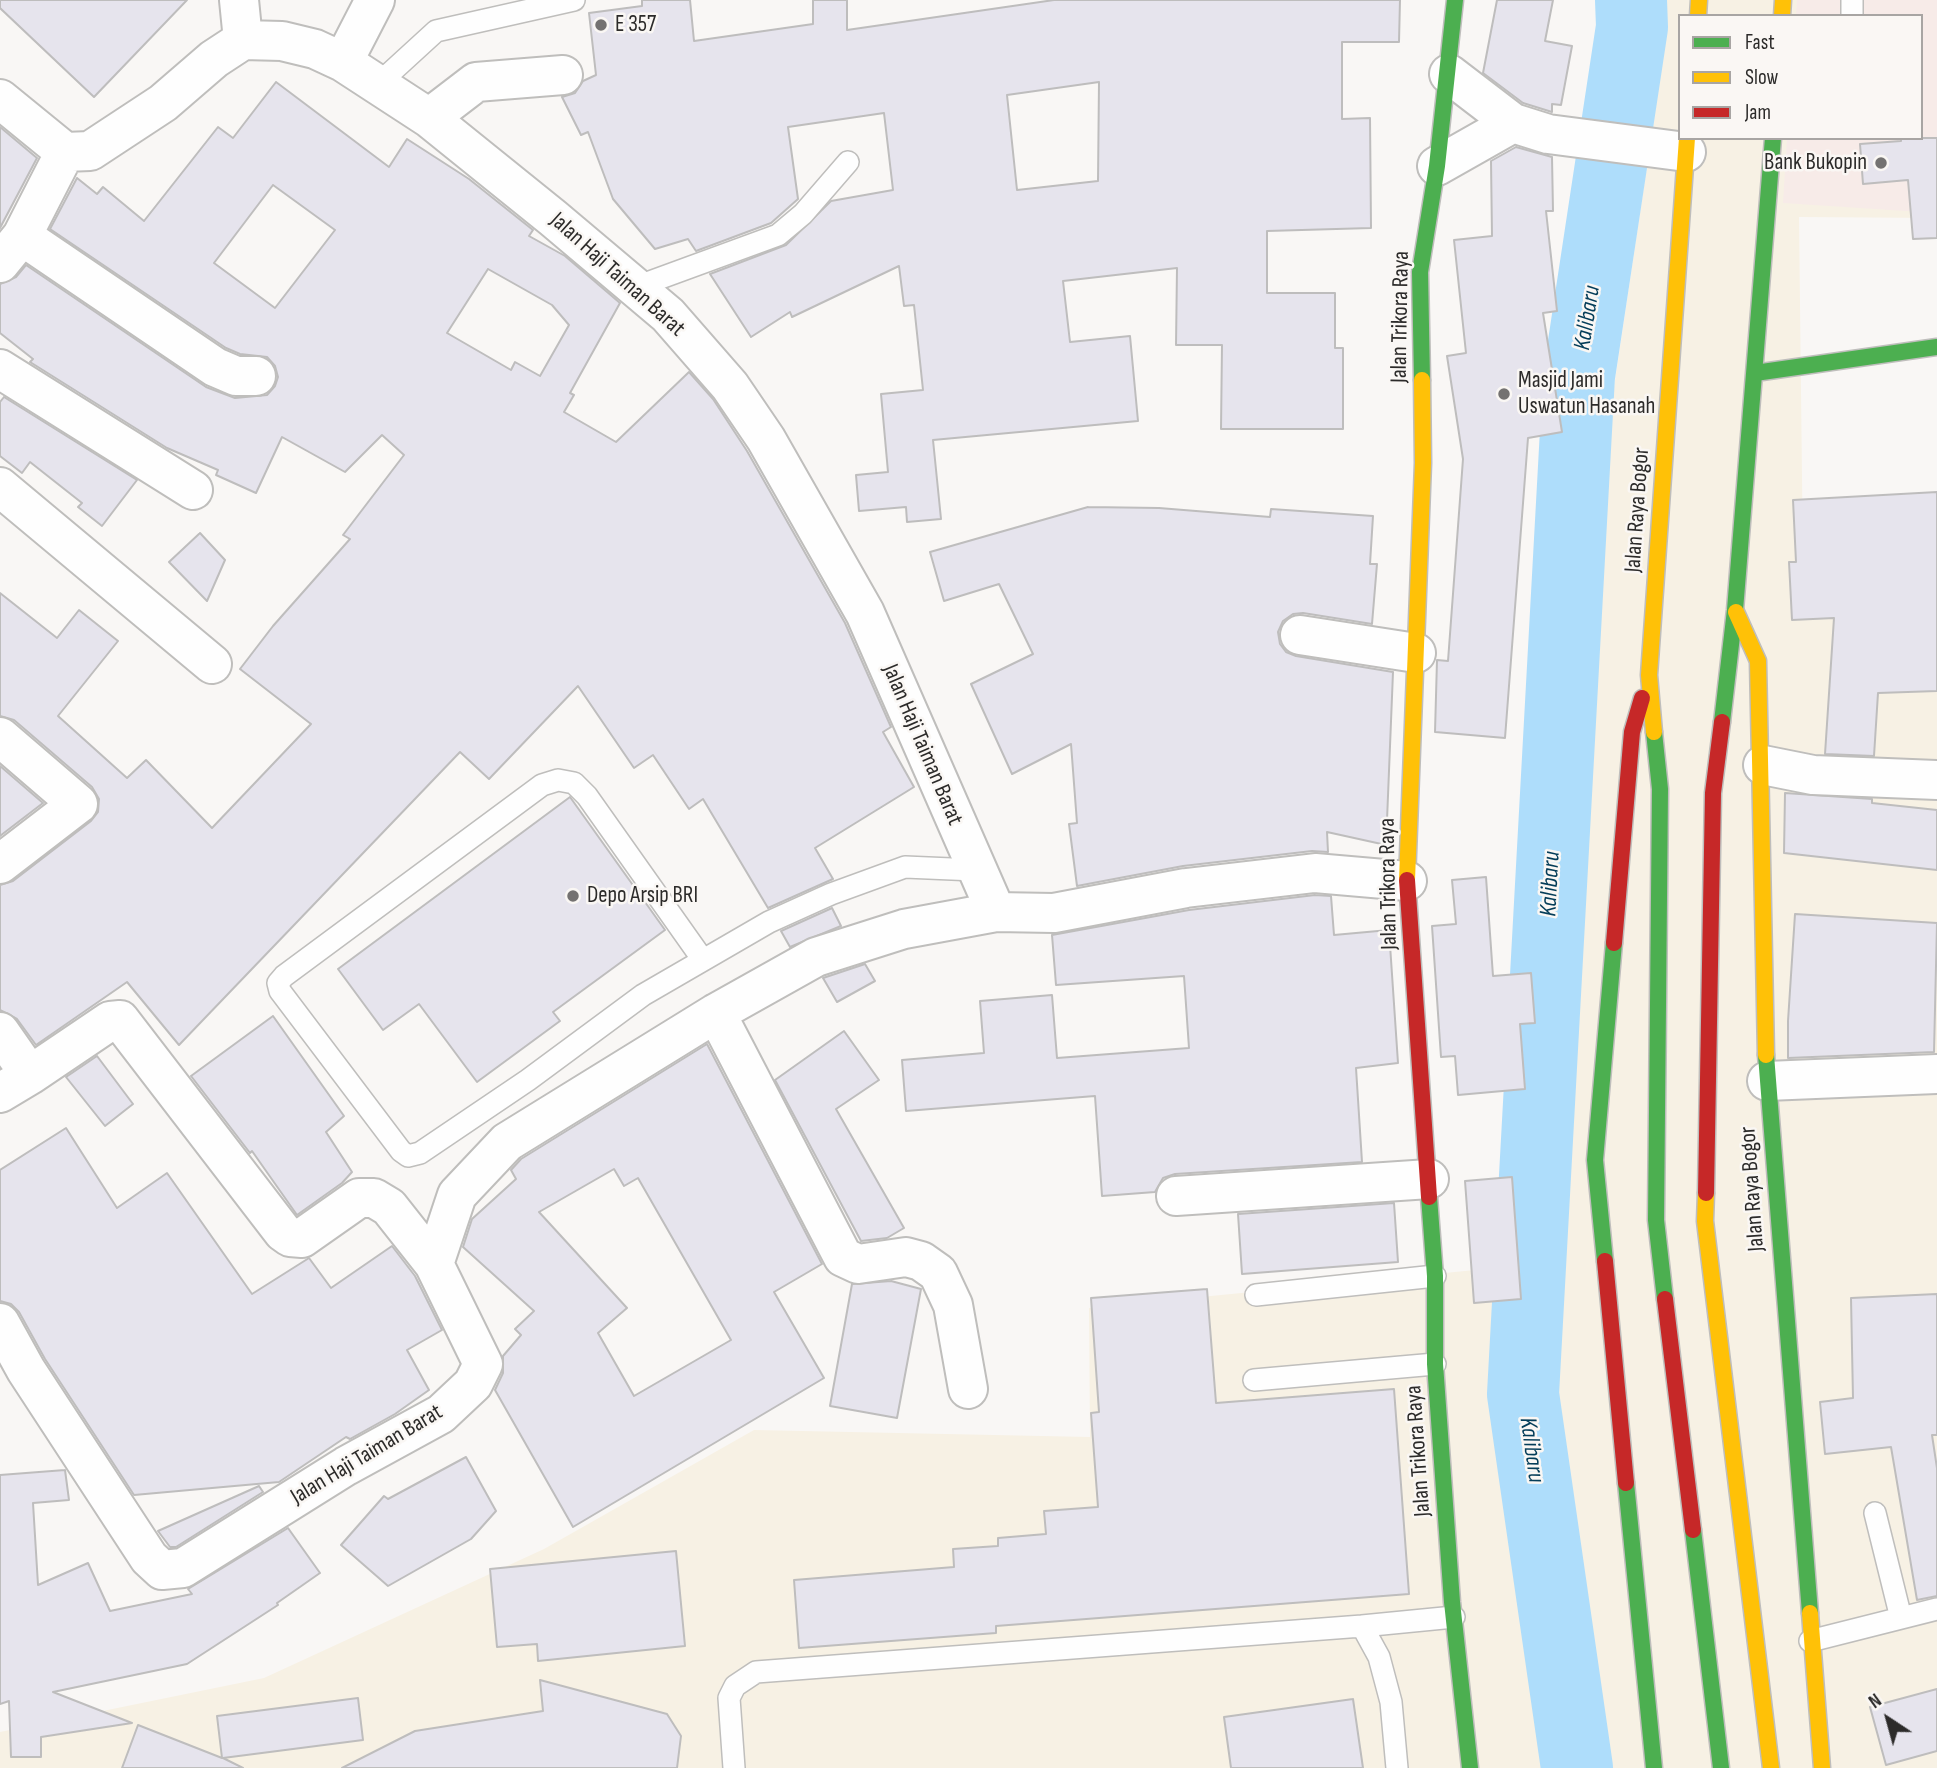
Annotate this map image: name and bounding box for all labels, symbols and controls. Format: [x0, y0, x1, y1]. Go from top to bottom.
place label: E 357 [615, 11, 656, 39]
legend [1678, 14, 1923, 140]
marker: E 357 [593, 17, 609, 33]
text: Fast [1745, 30, 1775, 55]
text: Slow [1745, 65, 1778, 90]
text: Jam [1745, 100, 1771, 125]
place label: Bank Bukopin [1764, 149, 1867, 177]
marker: Bank Bukopin [1873, 155, 1889, 171]
street label: Jalan Haji Taiman Barat [544, 207, 690, 343]
street label: Jalan Trikora Raya [1386, 251, 1416, 383]
water label: Kalibaru [1569, 284, 1607, 352]
place label: Masjid Jami Uswatun Hasanah [1518, 367, 1655, 421]
marker: Masjid Jami Uswatun Hasanah [1496, 386, 1512, 402]
street label: Jalan Raya Bogor [1620, 447, 1656, 573]
street label: Jalan Haji Taiman Barat [876, 660, 968, 830]
street label: Jalan Trikora Raya [1374, 818, 1404, 950]
water label: Kalibaru [1535, 851, 1567, 917]
place label: Depo Arsip BRI [587, 882, 698, 910]
marker: Depo Arsip BRI [565, 888, 581, 904]
street label: Jalan Raya Bogor [1735, 1126, 1771, 1252]
street label: Jalan Trikora Raya [1401, 1384, 1437, 1518]
street label: Jalan Haji Taiman Barat [286, 1399, 448, 1511]
water label: Kalibaru [1512, 1416, 1550, 1484]
north arrow [1853, 1684, 1923, 1754]
text: N [1864, 1689, 1886, 1714]

